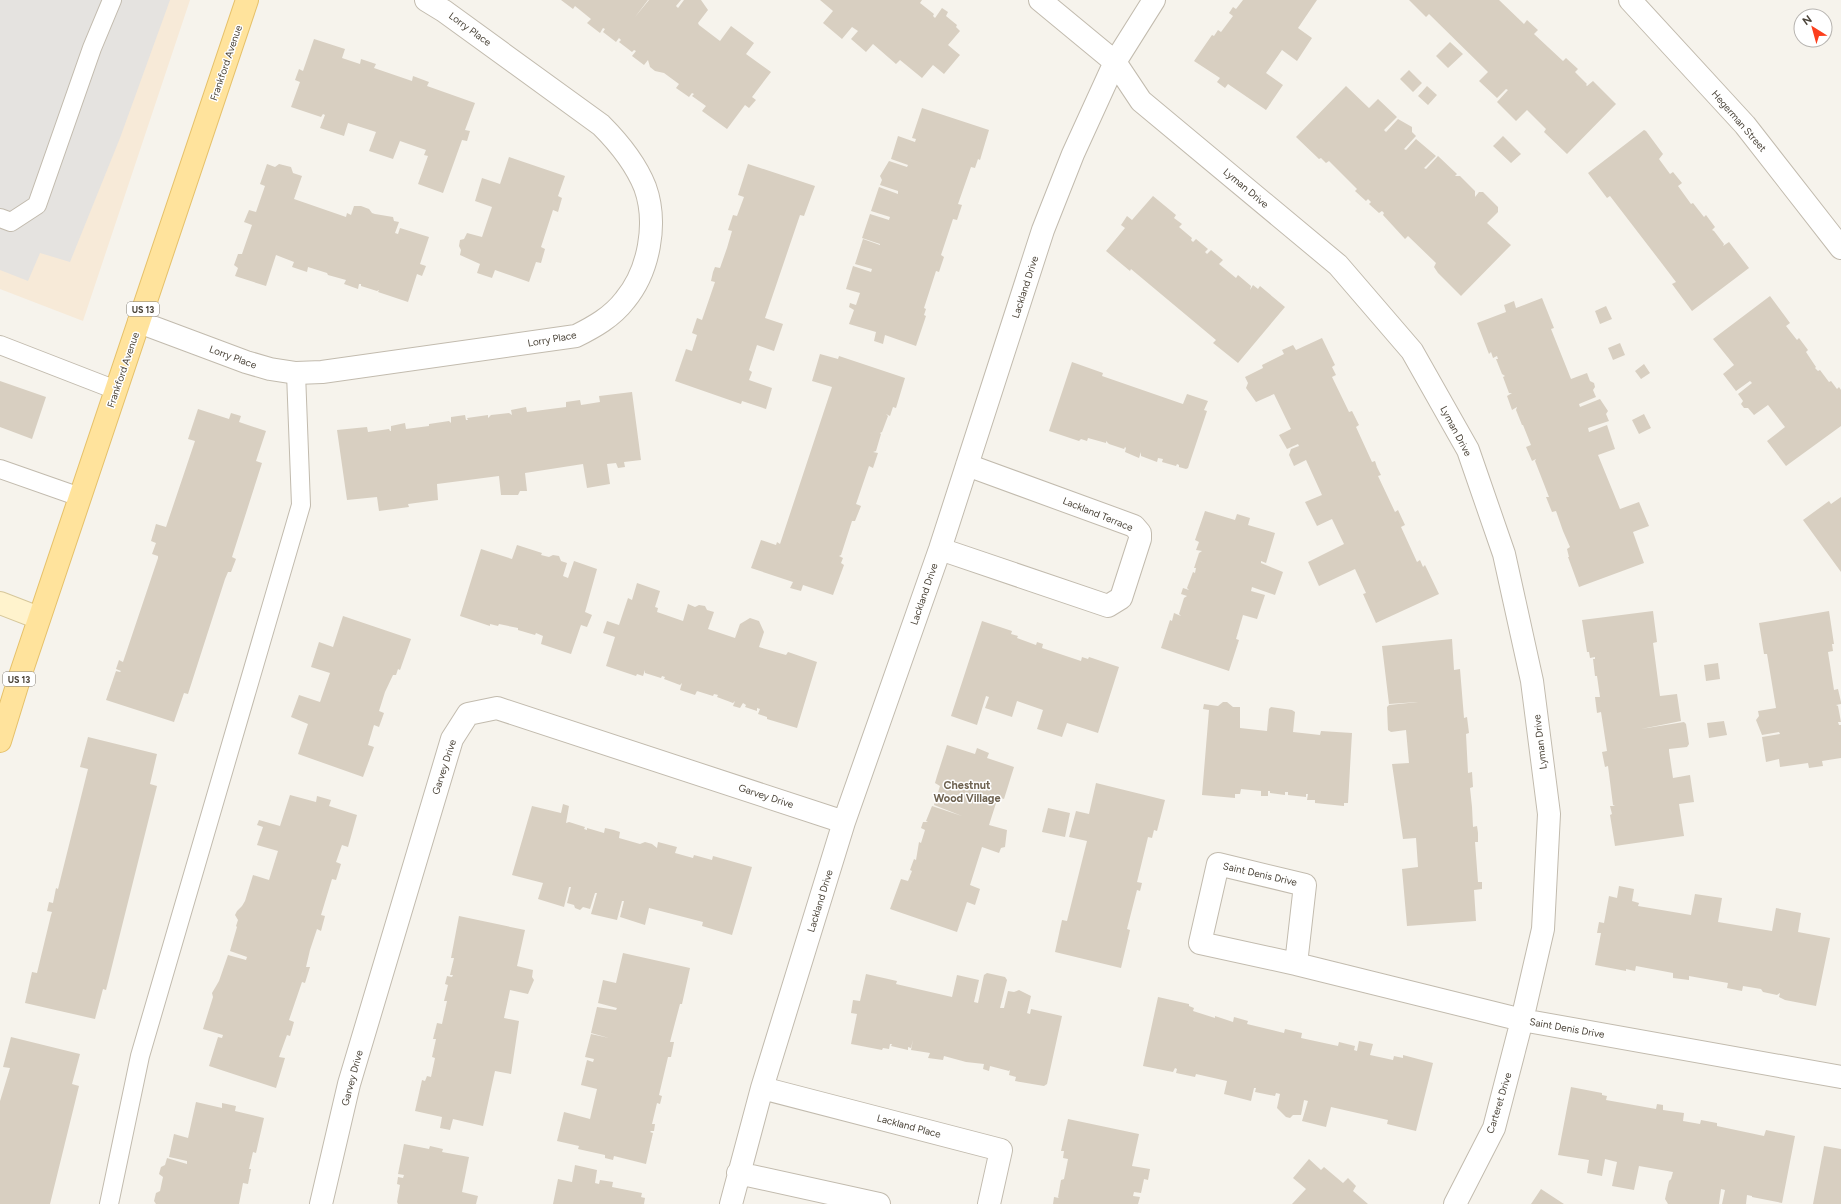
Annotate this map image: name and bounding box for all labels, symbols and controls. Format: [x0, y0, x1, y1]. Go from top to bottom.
north arrow [1793, 8, 1833, 48]
street label: Lorry Place [446, 9, 494, 49]
text: N [1800, 13, 1815, 28]
street label: Frankford Avenue [207, 23, 245, 103]
street label: Hegerman Street [1709, 88, 1769, 155]
street label: Lyman Drive [1221, 165, 1272, 211]
street label: Lackland Drive [1009, 254, 1041, 320]
road number: US 13 [127, 302, 159, 316]
street label: Lorry Place [527, 328, 578, 350]
street label: Frankford Avenue [104, 330, 142, 410]
street label: Lorry Place [208, 342, 259, 372]
street label: Lyman Drive [1437, 404, 1475, 459]
street label: Lackland Terrace [1061, 494, 1136, 534]
street label: Lackland Drive [907, 561, 941, 627]
road number: US 13 [3, 672, 35, 686]
street label: Lyman Drive [1530, 713, 1550, 770]
street label: Garvey Drive [429, 737, 459, 796]
district label: Chestnut Wood Village [933, 779, 1001, 805]
street label: Garvey Drive [737, 781, 796, 811]
street label: Saint Denis Drive [1222, 859, 1299, 889]
street label: Lackland Drive [804, 868, 836, 934]
street label: Saint Denis Drive [1529, 1015, 1606, 1041]
street label: Garvey Drive [338, 1048, 366, 1107]
street label: Carteret Drive [1484, 1070, 1515, 1135]
street label: Lackland Place [876, 1111, 943, 1141]

